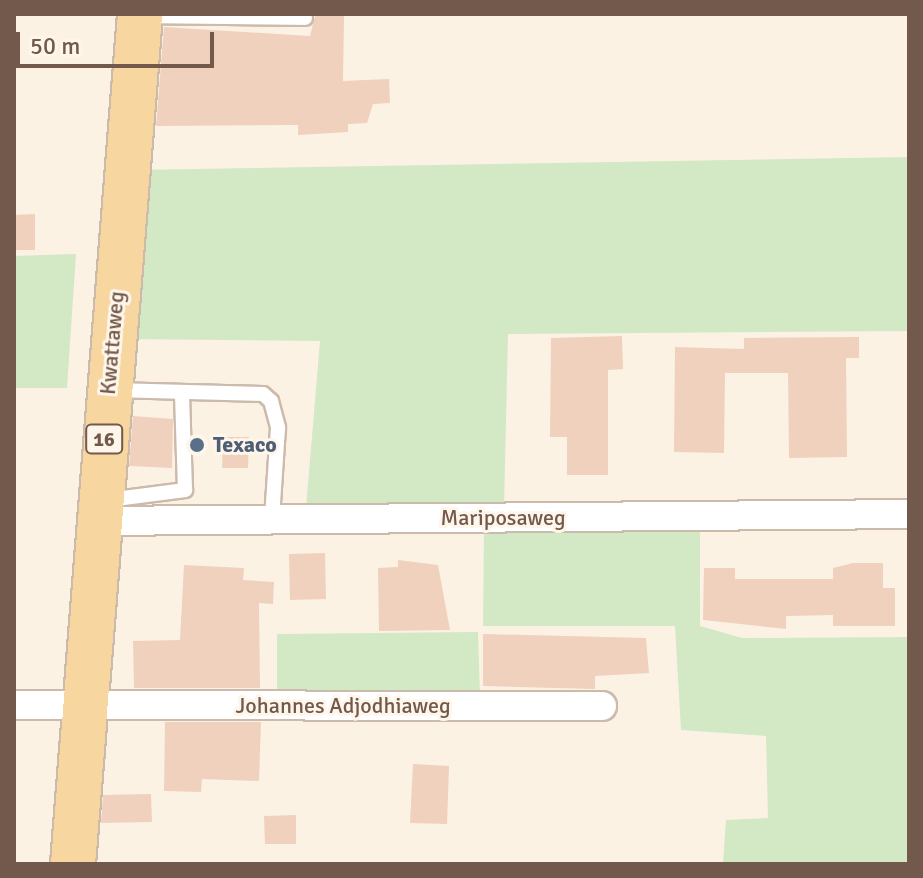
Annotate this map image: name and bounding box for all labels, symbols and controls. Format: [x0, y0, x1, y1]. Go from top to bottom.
scale bar [20, 16, 218, 66]
text: 50 m [30, 31, 80, 61]
street label: Kwattaweg [94, 290, 130, 396]
road number: 16 [84, 423, 124, 455]
place label: Texaco [213, 432, 277, 458]
marker: Texaco [188, 436, 206, 454]
street label: Mariposaweg [440, 505, 566, 531]
street label: Johannes Adjodhiaweg [235, 693, 451, 719]

